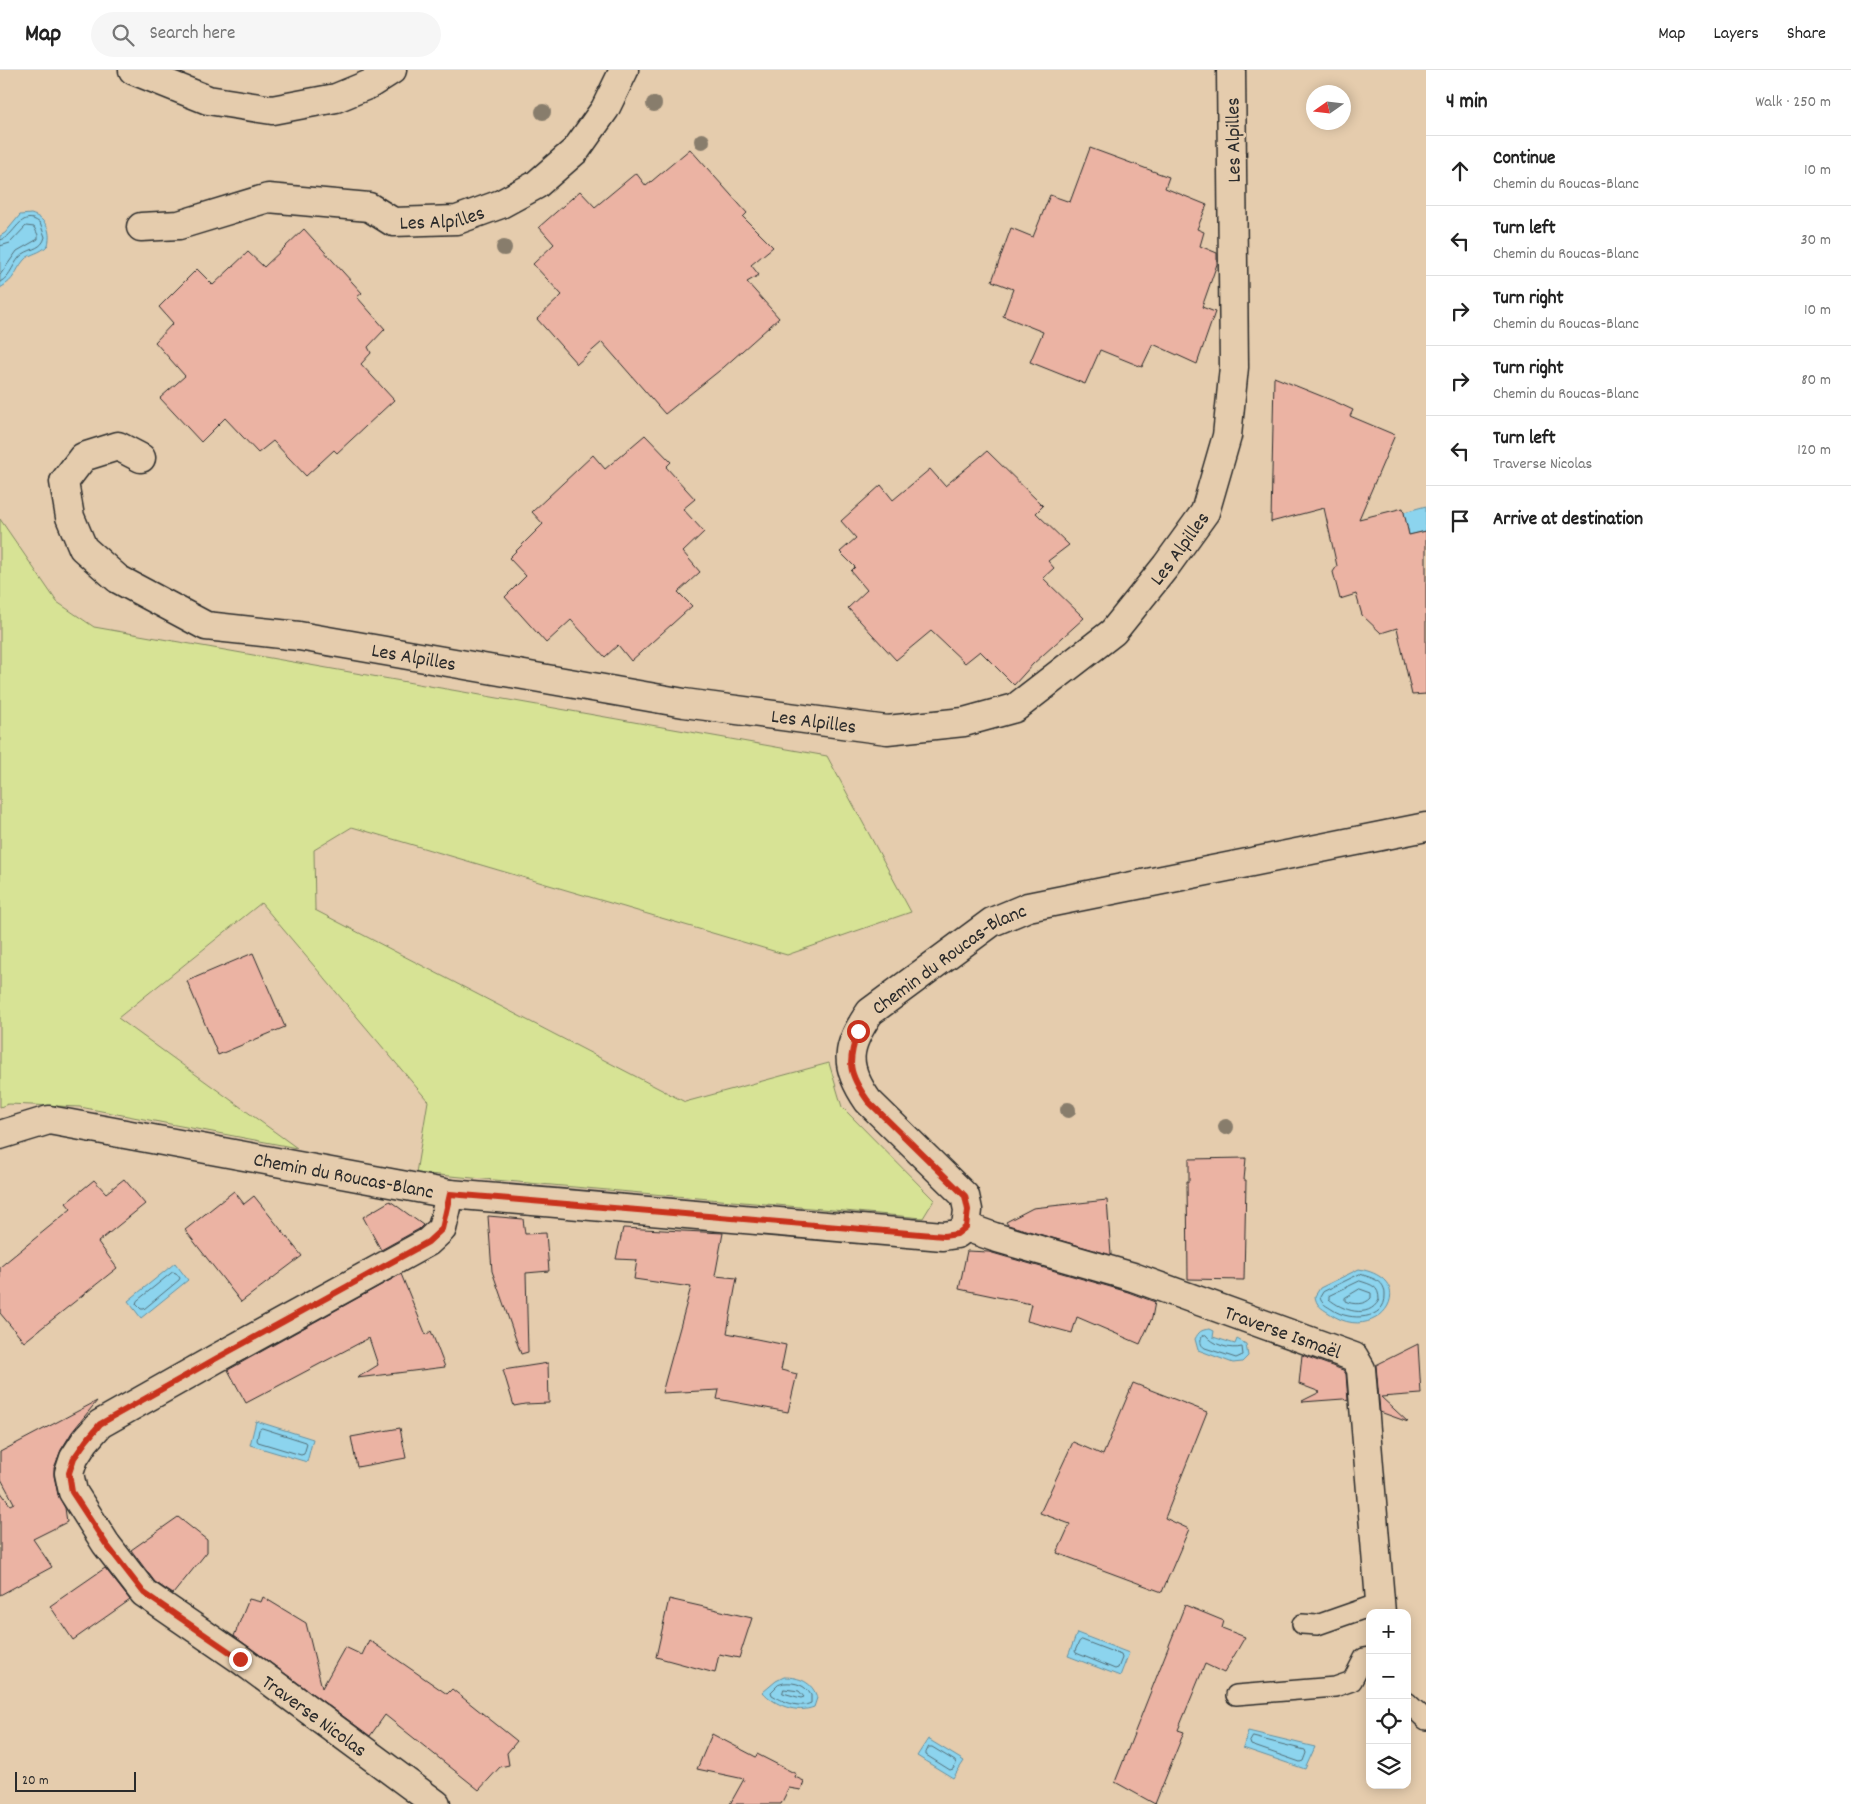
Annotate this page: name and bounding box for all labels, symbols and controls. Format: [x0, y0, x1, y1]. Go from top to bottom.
search box [91, 12, 441, 57]
text: Map [25, 18, 61, 52]
icon: search [109, 21, 137, 49]
text: Search here [149, 21, 235, 48]
text: Map [1658, 22, 1685, 47]
text: Layers [1713, 22, 1759, 47]
text: Share [1787, 22, 1826, 47]
north arrow [1306, 85, 1351, 130]
text: 4 min [1446, 88, 1488, 118]
text: Walk · 250 m [1755, 91, 1831, 114]
street label: Les Alpilles [1220, 97, 1250, 183]
text: Continue [1493, 146, 1555, 173]
icon: ahead [1446, 157, 1474, 185]
text: 10 m [1804, 159, 1831, 182]
text: Chemin du Roucas-Blanc [1493, 173, 1639, 196]
street label: Les Alpilles [399, 200, 489, 239]
text: Turn left [1493, 216, 1556, 243]
icon: left [1446, 227, 1474, 255]
text: 30 m [1801, 229, 1831, 252]
text: Chemin du Roucas-Blanc [1493, 243, 1639, 266]
text: Turn right [1493, 286, 1564, 313]
icon: right [1446, 297, 1474, 325]
text: 10 m [1804, 299, 1831, 322]
text: Chemin du Roucas-Blanc [1493, 313, 1639, 336]
text: Turn right [1493, 356, 1564, 383]
icon: right [1446, 367, 1474, 395]
text: 80 m [1801, 369, 1831, 392]
text: Chemin du Roucas-Blanc [1493, 383, 1639, 406]
text: Turn left [1493, 426, 1556, 453]
icon: left [1446, 437, 1474, 465]
text: 120 m [1797, 439, 1831, 462]
text: Traverse Nicolas [1493, 453, 1592, 476]
street label: Les Alpilles [1145, 507, 1218, 593]
icon: arrive [1446, 507, 1474, 535]
text: Arrive at destination [1493, 507, 1643, 534]
street label: Les Alpilles [369, 638, 458, 680]
street label: Les Alpilles [769, 704, 858, 743]
street label: Chemin du Roucas-Blanc [867, 898, 1031, 1023]
route start [847, 1020, 870, 1043]
street label: Chemin du Roucas-Blanc [251, 1147, 436, 1208]
street label: Traverse Ismaël [1220, 1300, 1345, 1368]
map controls [1366, 1609, 1411, 1789]
button: + [1366, 1609, 1411, 1654]
route end [229, 1648, 252, 1671]
button: − [1366, 1654, 1411, 1699]
street label: Traverse Nicolas [255, 1670, 372, 1765]
button: locate [1366, 1699, 1411, 1744]
button: layers [1366, 1744, 1411, 1789]
scale bar [15, 1769, 136, 1792]
text: 20 m [22, 1771, 49, 1791]

